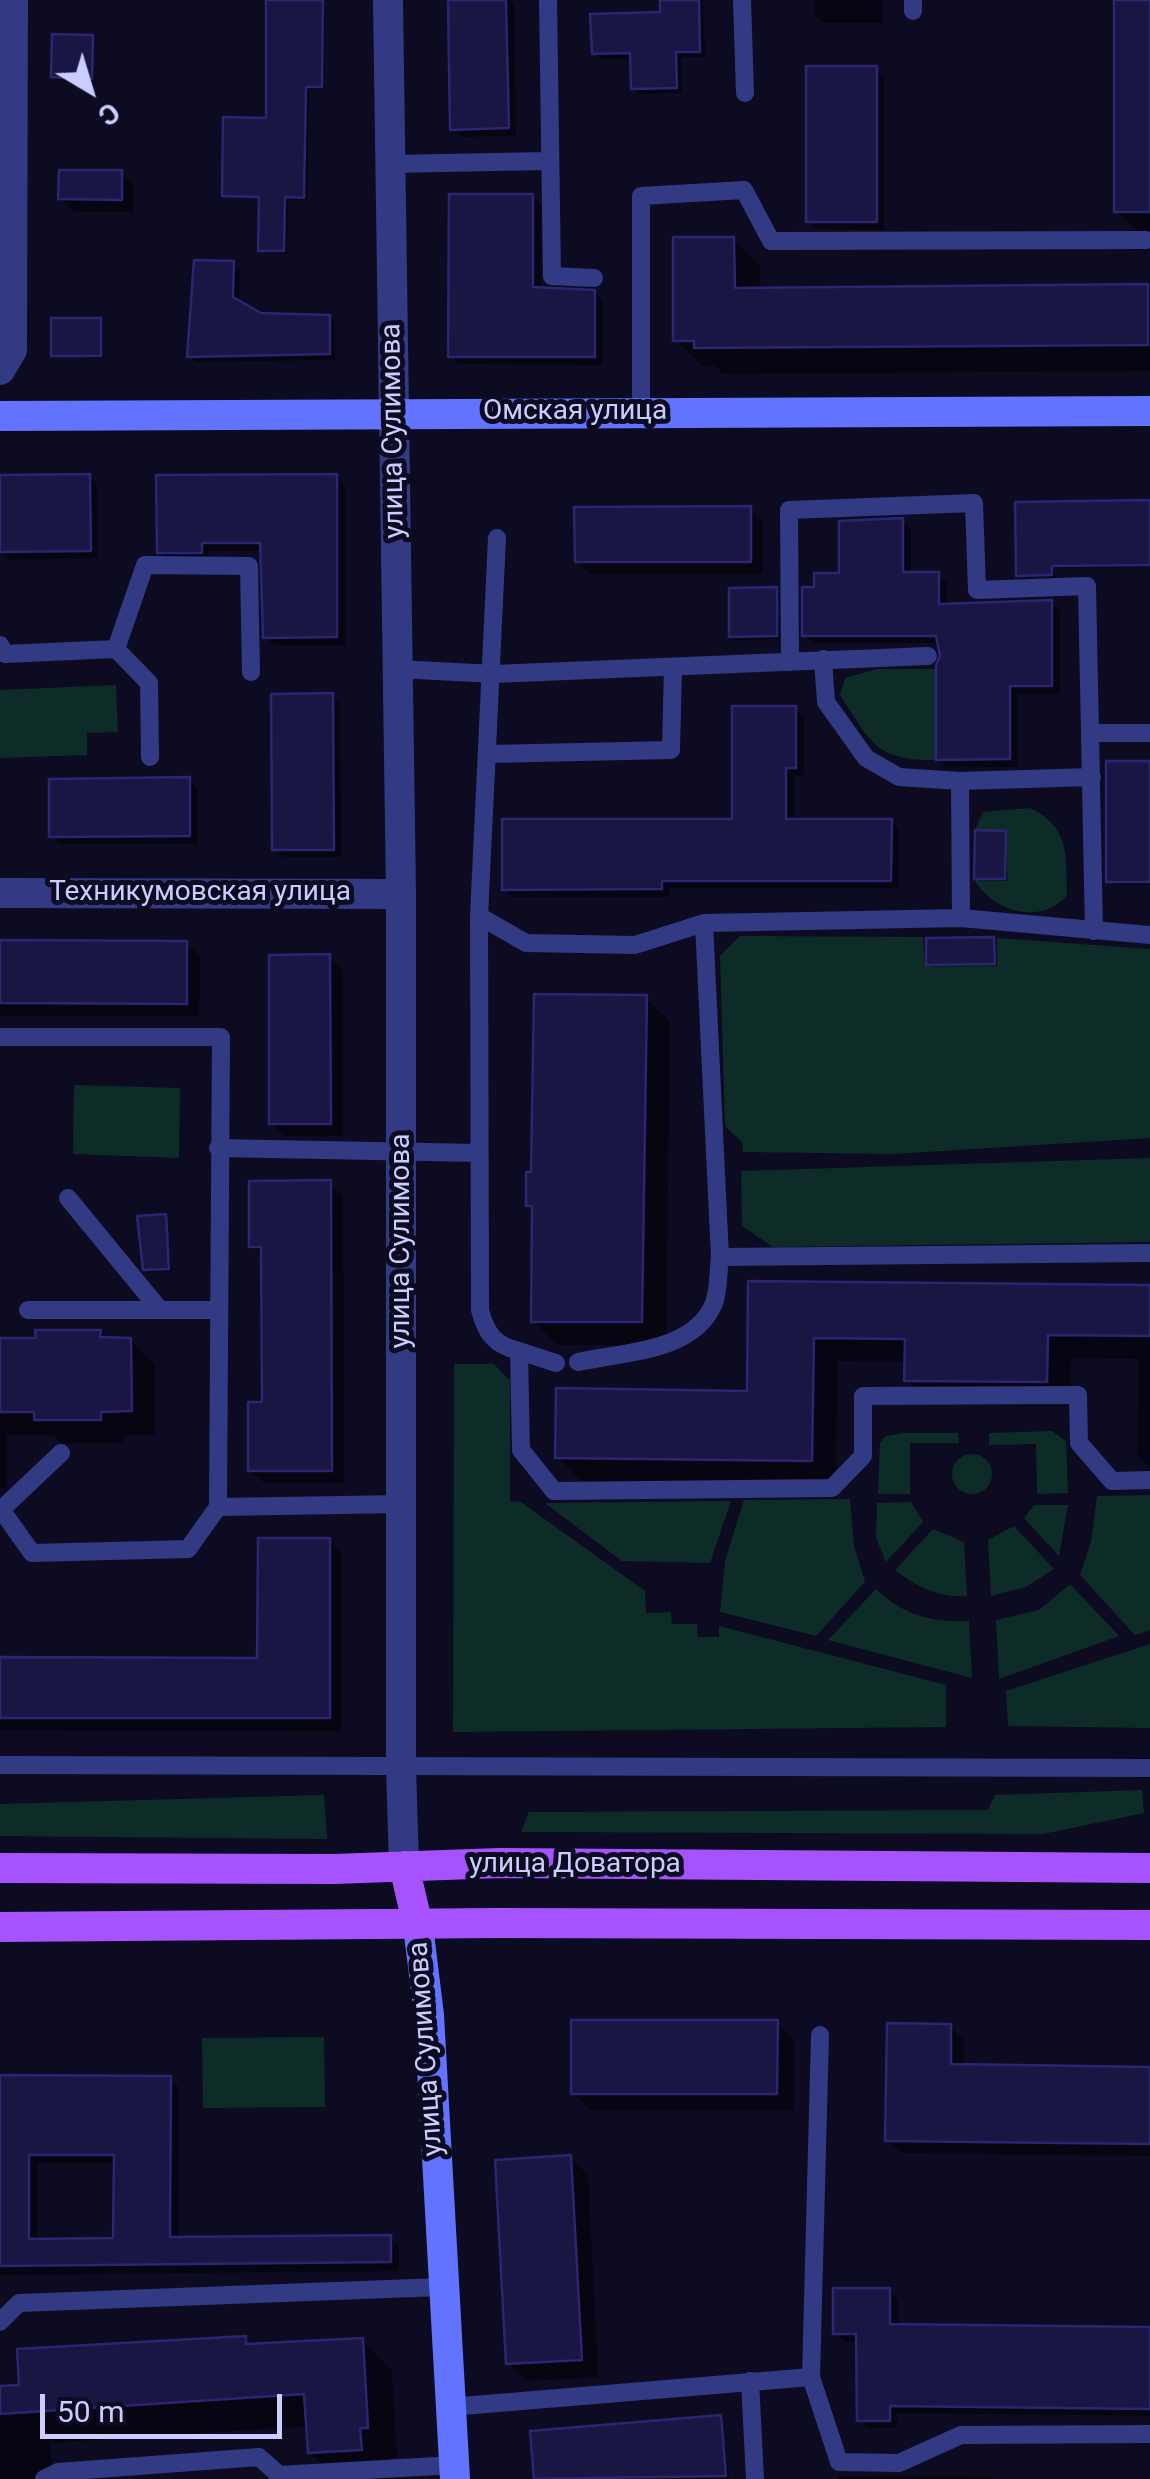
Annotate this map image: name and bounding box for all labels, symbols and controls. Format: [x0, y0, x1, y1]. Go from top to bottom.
north arrow [40, 40, 140, 140]
text: С [91, 95, 126, 133]
street label: улица Сулимова [375, 323, 413, 539]
street label: Омская улица [483, 395, 667, 429]
street label: Техникумовская улица [49, 876, 351, 910]
street label: улица Сулимова [385, 1133, 419, 1349]
street label: улица Доватора [469, 1848, 681, 1882]
street label: улица Сулимова [403, 1941, 451, 2157]
scale bar [45, 2374, 288, 2436]
text: 50 m [57, 2394, 124, 2429]

